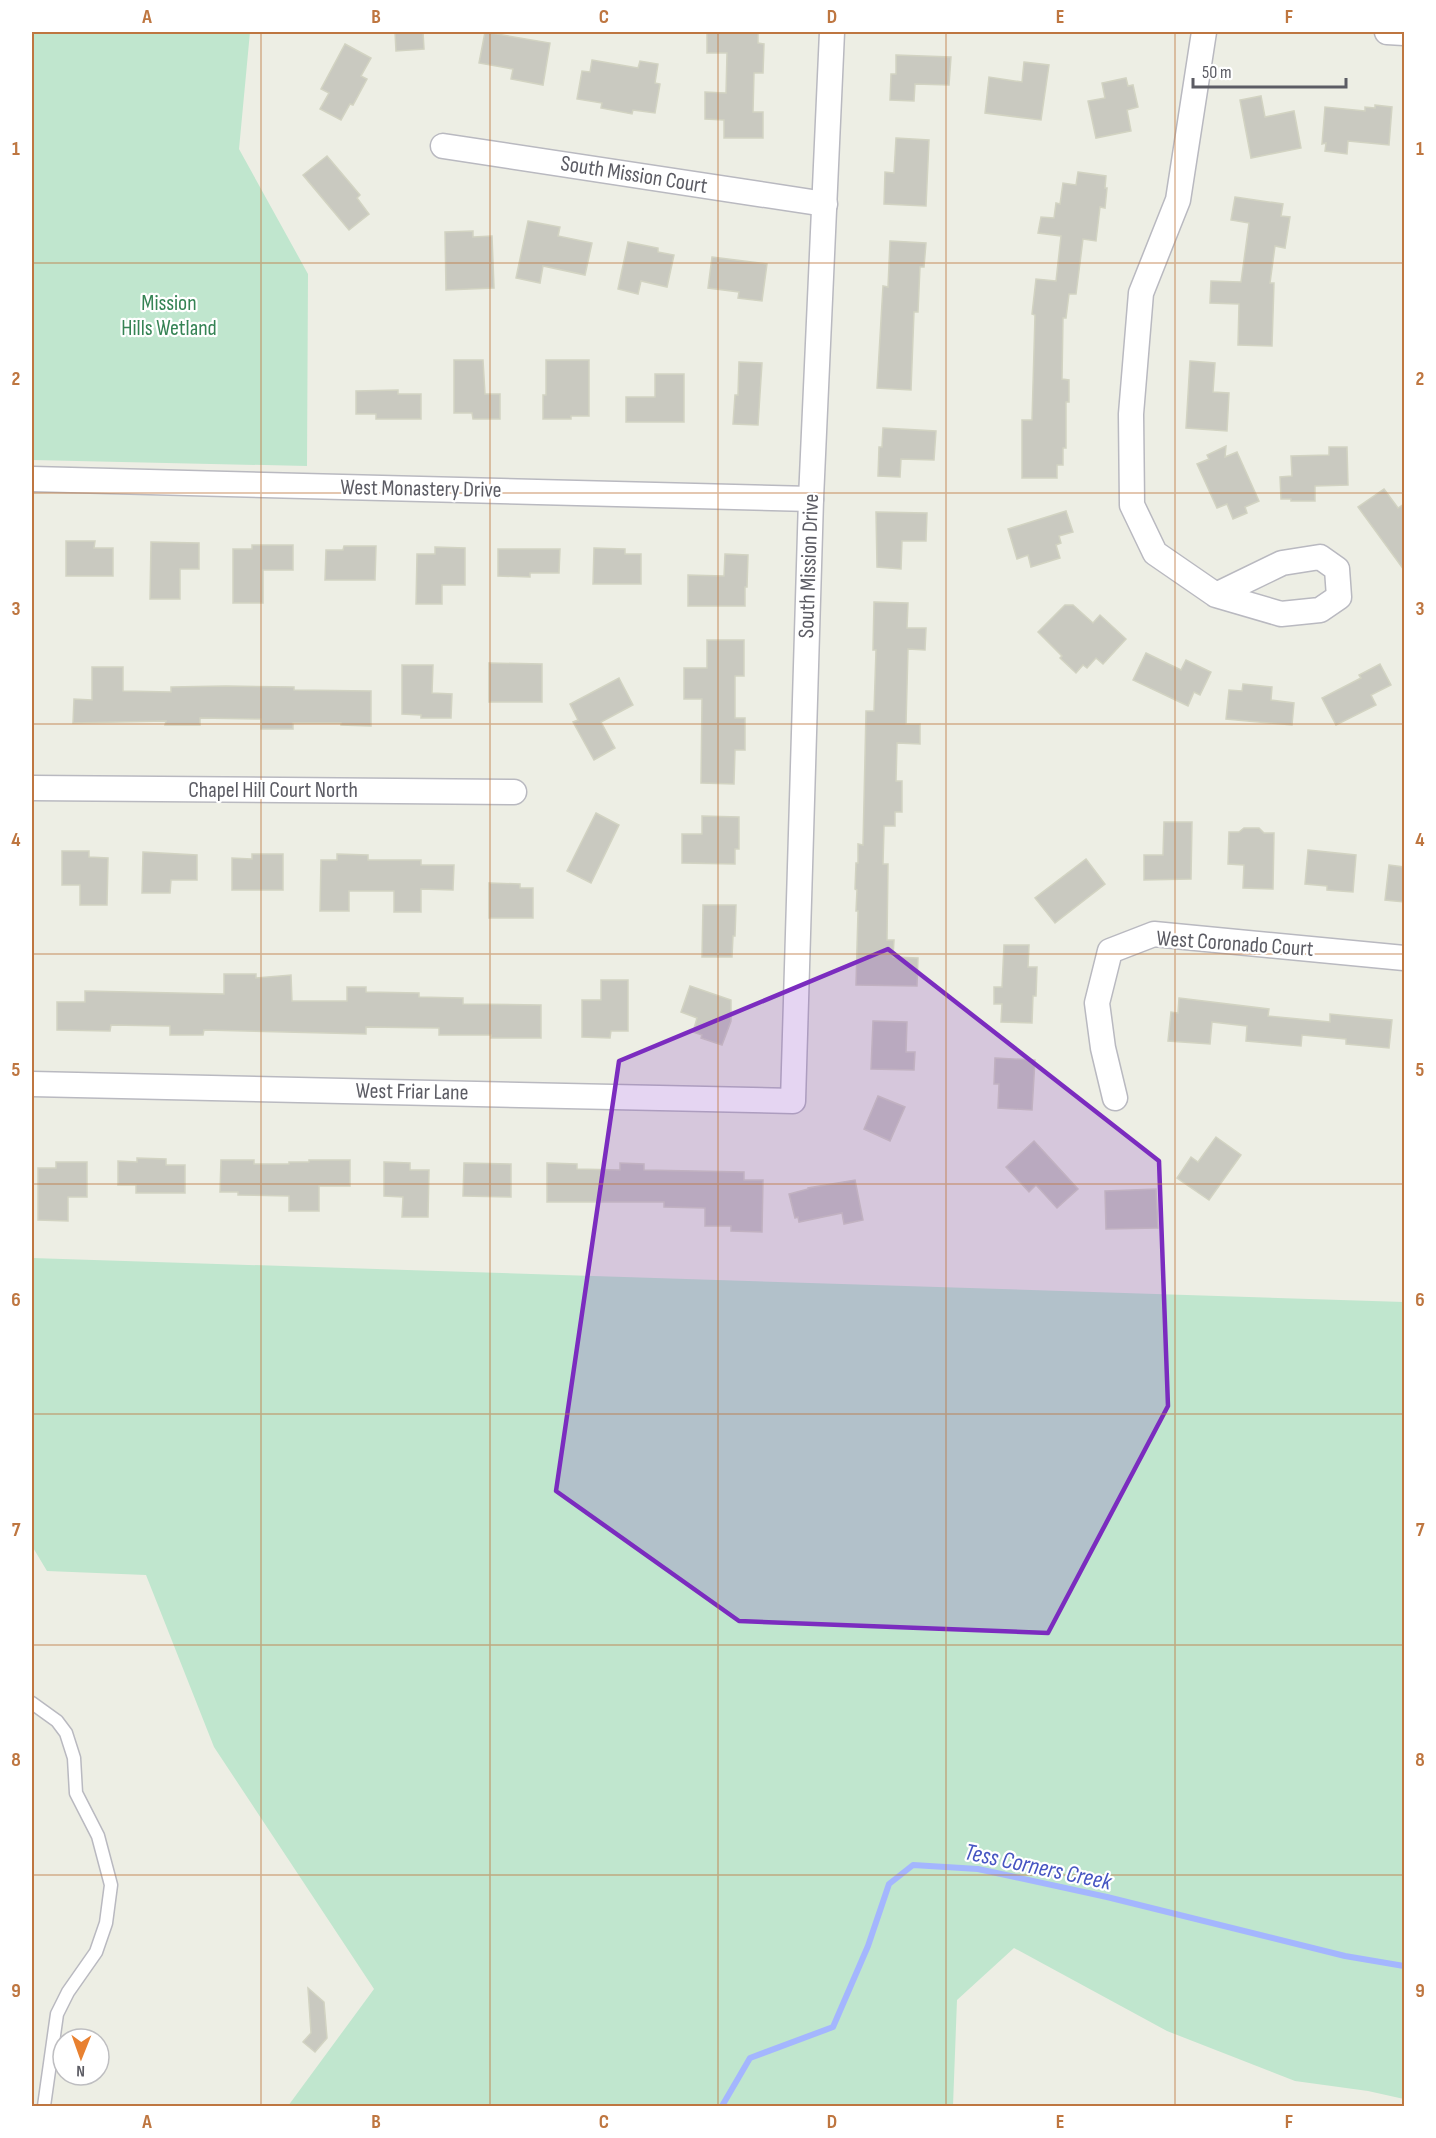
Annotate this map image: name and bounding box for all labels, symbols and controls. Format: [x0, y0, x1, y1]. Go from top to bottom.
text: A [141, 5, 152, 29]
text: B [371, 5, 381, 29]
text: C [599, 5, 609, 29]
text: D [827, 5, 837, 29]
text: E [1056, 5, 1064, 29]
text: F [1285, 5, 1293, 29]
scale bar [1193, 51, 1346, 89]
text: 50 m [1202, 62, 1232, 83]
text: 1 [12, 137, 20, 161]
text: 1 [1416, 137, 1424, 161]
street label: South Mission Court [559, 150, 710, 200]
park label: Mission Hills Wetland [121, 290, 217, 342]
text: 2 [12, 367, 20, 391]
text: 2 [1416, 367, 1424, 391]
street label: West Monastery Drive [340, 474, 502, 504]
street label: South Mission Drive [793, 493, 825, 639]
text: 3 [12, 597, 21, 621]
text: 3 [1416, 597, 1425, 621]
street label: Chapel Hill Court North [188, 777, 358, 804]
text: 4 [11, 828, 21, 852]
text: 4 [1415, 828, 1425, 852]
street label: West Coronado Court [1156, 925, 1315, 963]
text: 5 [12, 1058, 21, 1082]
text: 5 [1416, 1058, 1425, 1082]
street label: West Friar Lane [355, 1078, 469, 1106]
text: 6 [11, 1288, 21, 1312]
text: 6 [1415, 1288, 1425, 1312]
text: 7 [12, 1518, 21, 1542]
text: 7 [1416, 1518, 1425, 1542]
text: 8 [11, 1748, 21, 1772]
text: 8 [1415, 1748, 1425, 1772]
water label: Tess Corners Creek [962, 1837, 1115, 1897]
text: 9 [11, 1979, 21, 2003]
text: 9 [1415, 1979, 1425, 2003]
north arrow [51, 2027, 111, 2087]
text: N [76, 2061, 85, 2080]
text: A [141, 2110, 152, 2134]
text: B [371, 2110, 381, 2134]
text: C [599, 2110, 609, 2134]
text: D [827, 2110, 837, 2134]
text: E [1056, 2110, 1064, 2134]
text: F [1285, 2110, 1293, 2134]

